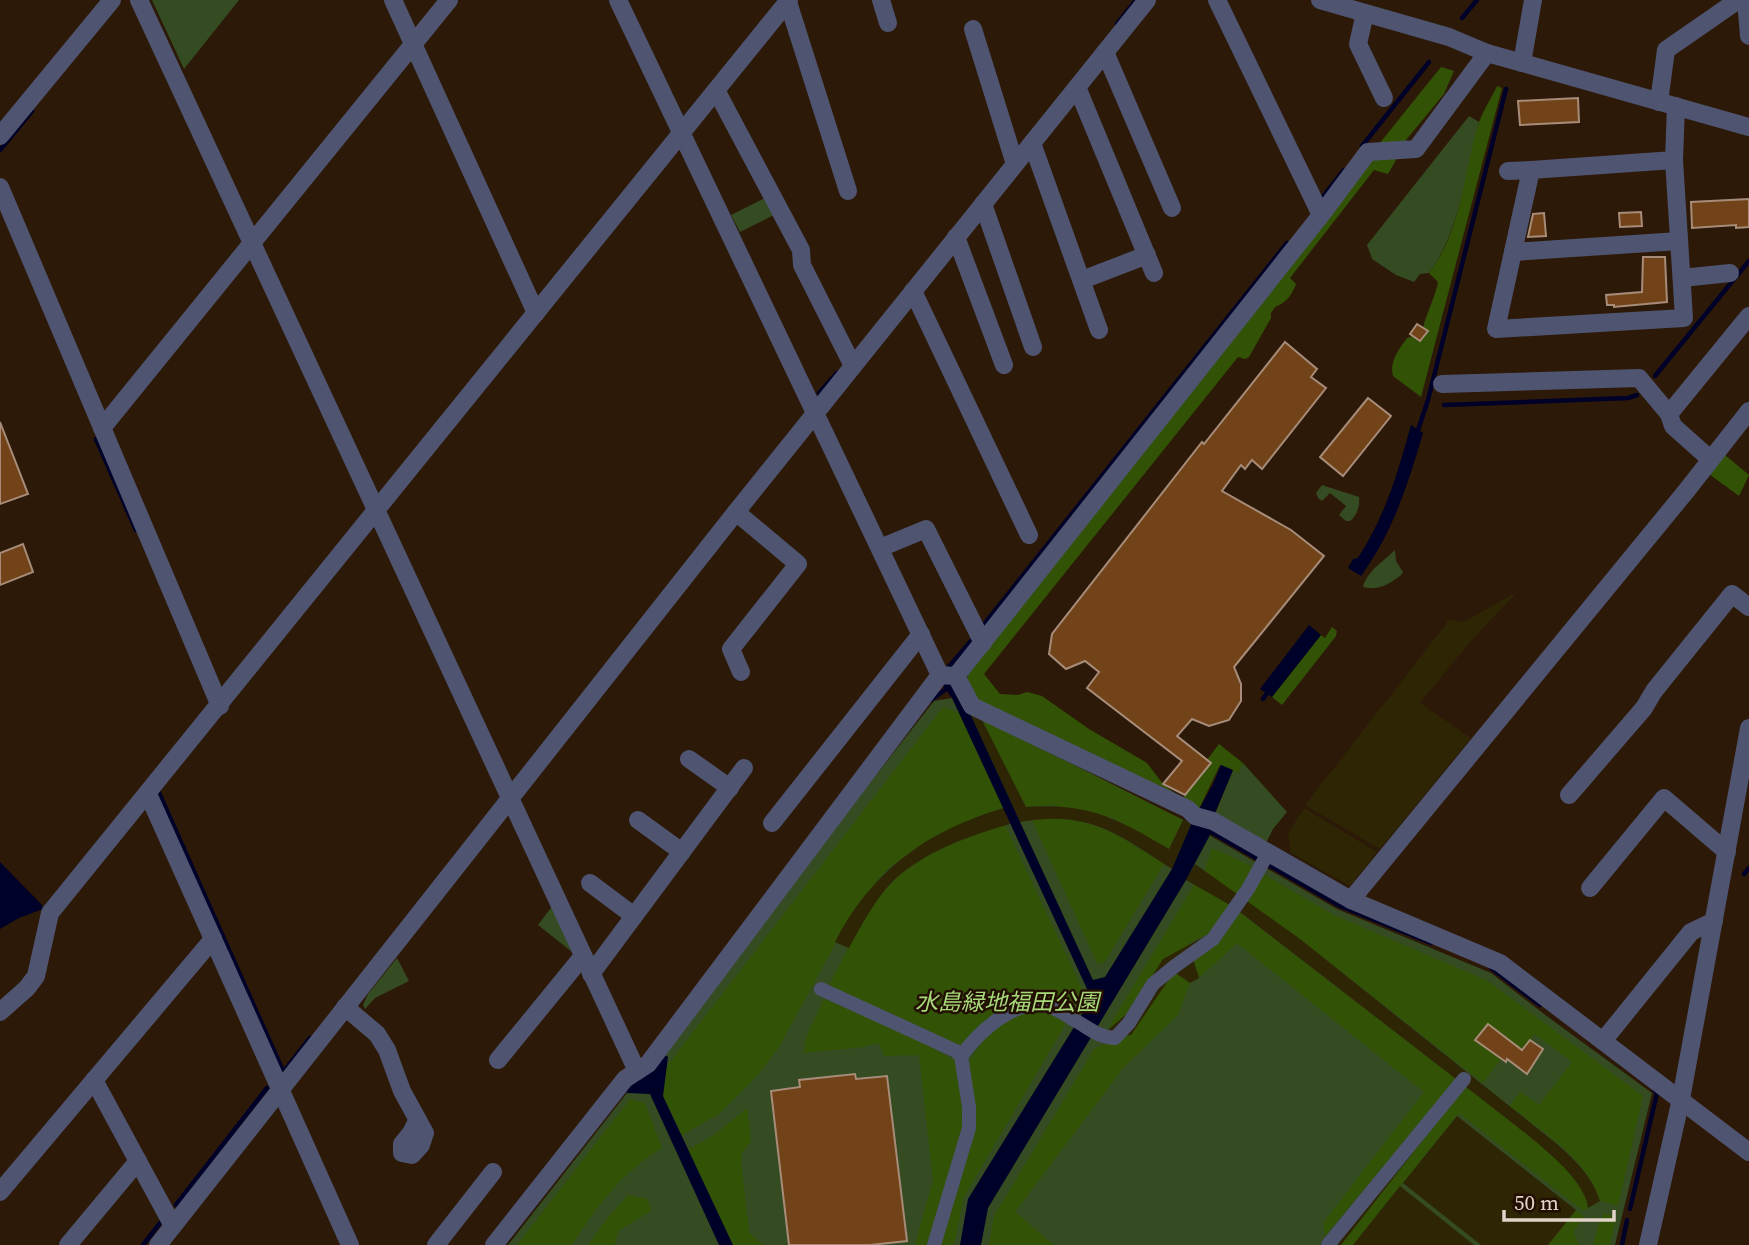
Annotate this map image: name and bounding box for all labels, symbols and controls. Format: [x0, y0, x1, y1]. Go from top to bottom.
park label: 水島緑地福田公園 [915, 986, 1102, 1018]
scale bar [1504, 1178, 1614, 1222]
text: 50 m [1514, 1188, 1559, 1217]

